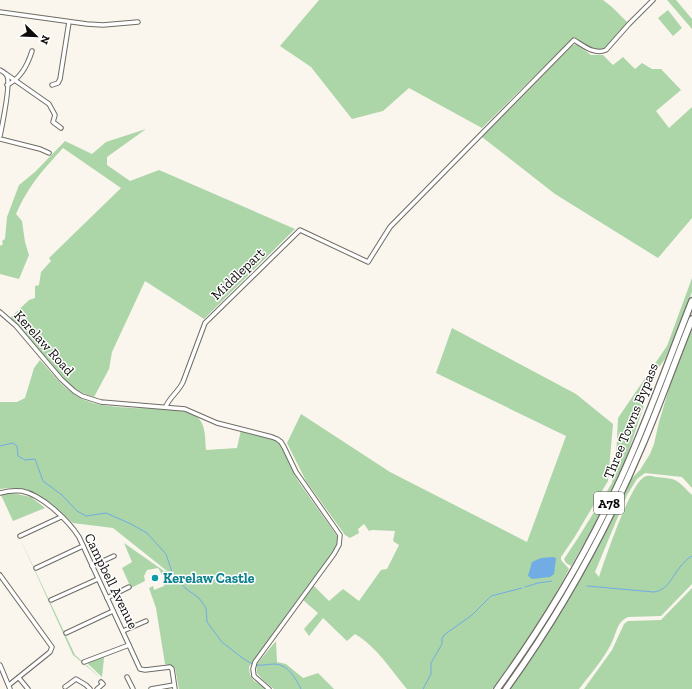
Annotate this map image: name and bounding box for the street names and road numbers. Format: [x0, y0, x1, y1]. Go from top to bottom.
street label: Middlepart [208, 244, 269, 304]
street label: Kerelaw Road [10, 307, 78, 379]
street label: Three Towns Bypass [600, 361, 662, 481]
road number: A78 [594, 492, 624, 514]
street label: Campbell Avenue [81, 530, 142, 632]

